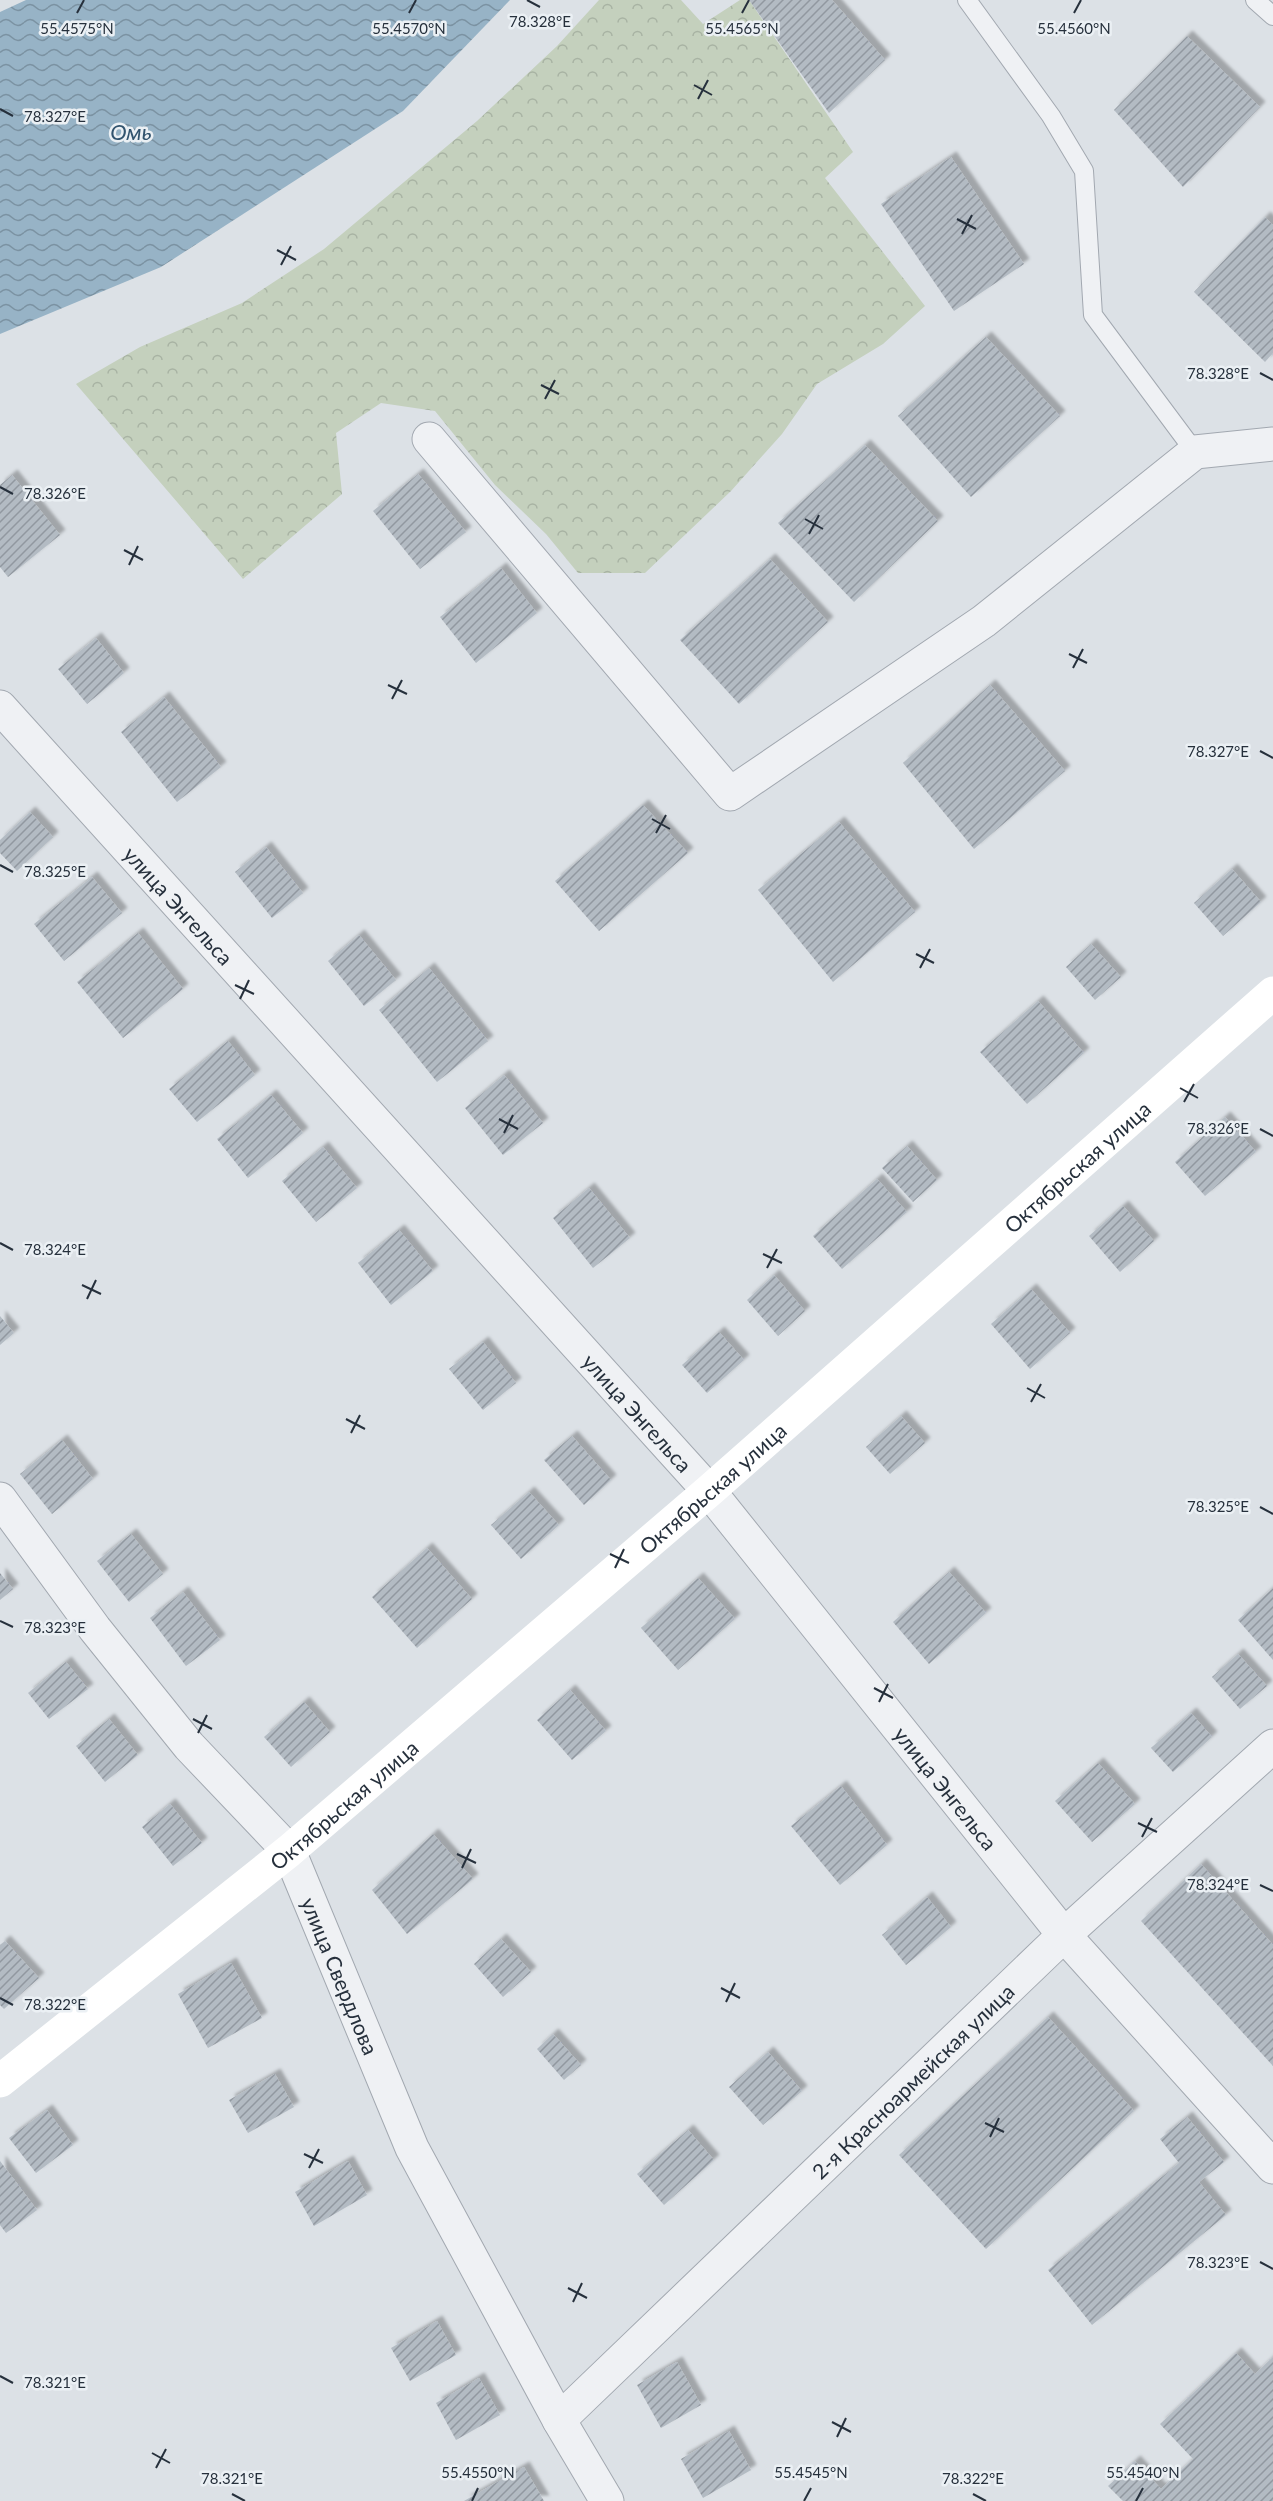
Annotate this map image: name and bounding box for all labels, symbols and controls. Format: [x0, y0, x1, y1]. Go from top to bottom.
text: 78.328°E [509, 12, 571, 30]
text: 55.4575°N [40, 19, 114, 37]
text: 55.4570°N [372, 19, 446, 37]
text: 55.4565°N [705, 19, 779, 37]
text: 55.4560°N [1037, 19, 1111, 37]
text: 78.327°E [24, 107, 86, 125]
water label: Омь [110, 118, 152, 145]
text: 78.328°E [1187, 364, 1249, 382]
text: 78.326°E [24, 484, 86, 502]
text: 78.327°E [1187, 742, 1249, 760]
street label: улица Энгельса [119, 841, 239, 969]
text: 78.325°E [24, 862, 86, 880]
street label: Октябрьская улица [998, 1095, 1155, 1237]
text: 78.326°E [1187, 1119, 1249, 1137]
text: 78.324°E [24, 1240, 86, 1258]
street label: улица Энгельса [578, 1348, 698, 1477]
street label: Октябрьская улица [633, 1417, 791, 1558]
text: 78.325°E [1187, 1497, 1249, 1515]
text: 78.323°E [24, 1618, 86, 1636]
street label: улица Энгельса [889, 1721, 1003, 1854]
street label: Октябрьская улица [264, 1734, 422, 1874]
text: 78.324°E [1187, 1875, 1249, 1893]
street label: улица Свердлова [297, 1893, 384, 2058]
street label: 2-я Красноармейская улица [806, 1978, 1019, 2183]
text: 78.322°E [24, 1995, 86, 2013]
text: 78.323°E [1187, 2253, 1249, 2271]
text: 78.321°E [24, 2373, 86, 2391]
text: 55.4550°N [441, 2463, 515, 2481]
text: 55.4545°N [774, 2463, 848, 2481]
text: 55.4540°N [1106, 2463, 1180, 2481]
text: 78.321°E [201, 2469, 263, 2487]
text: 78.322°E [942, 2469, 1004, 2487]

